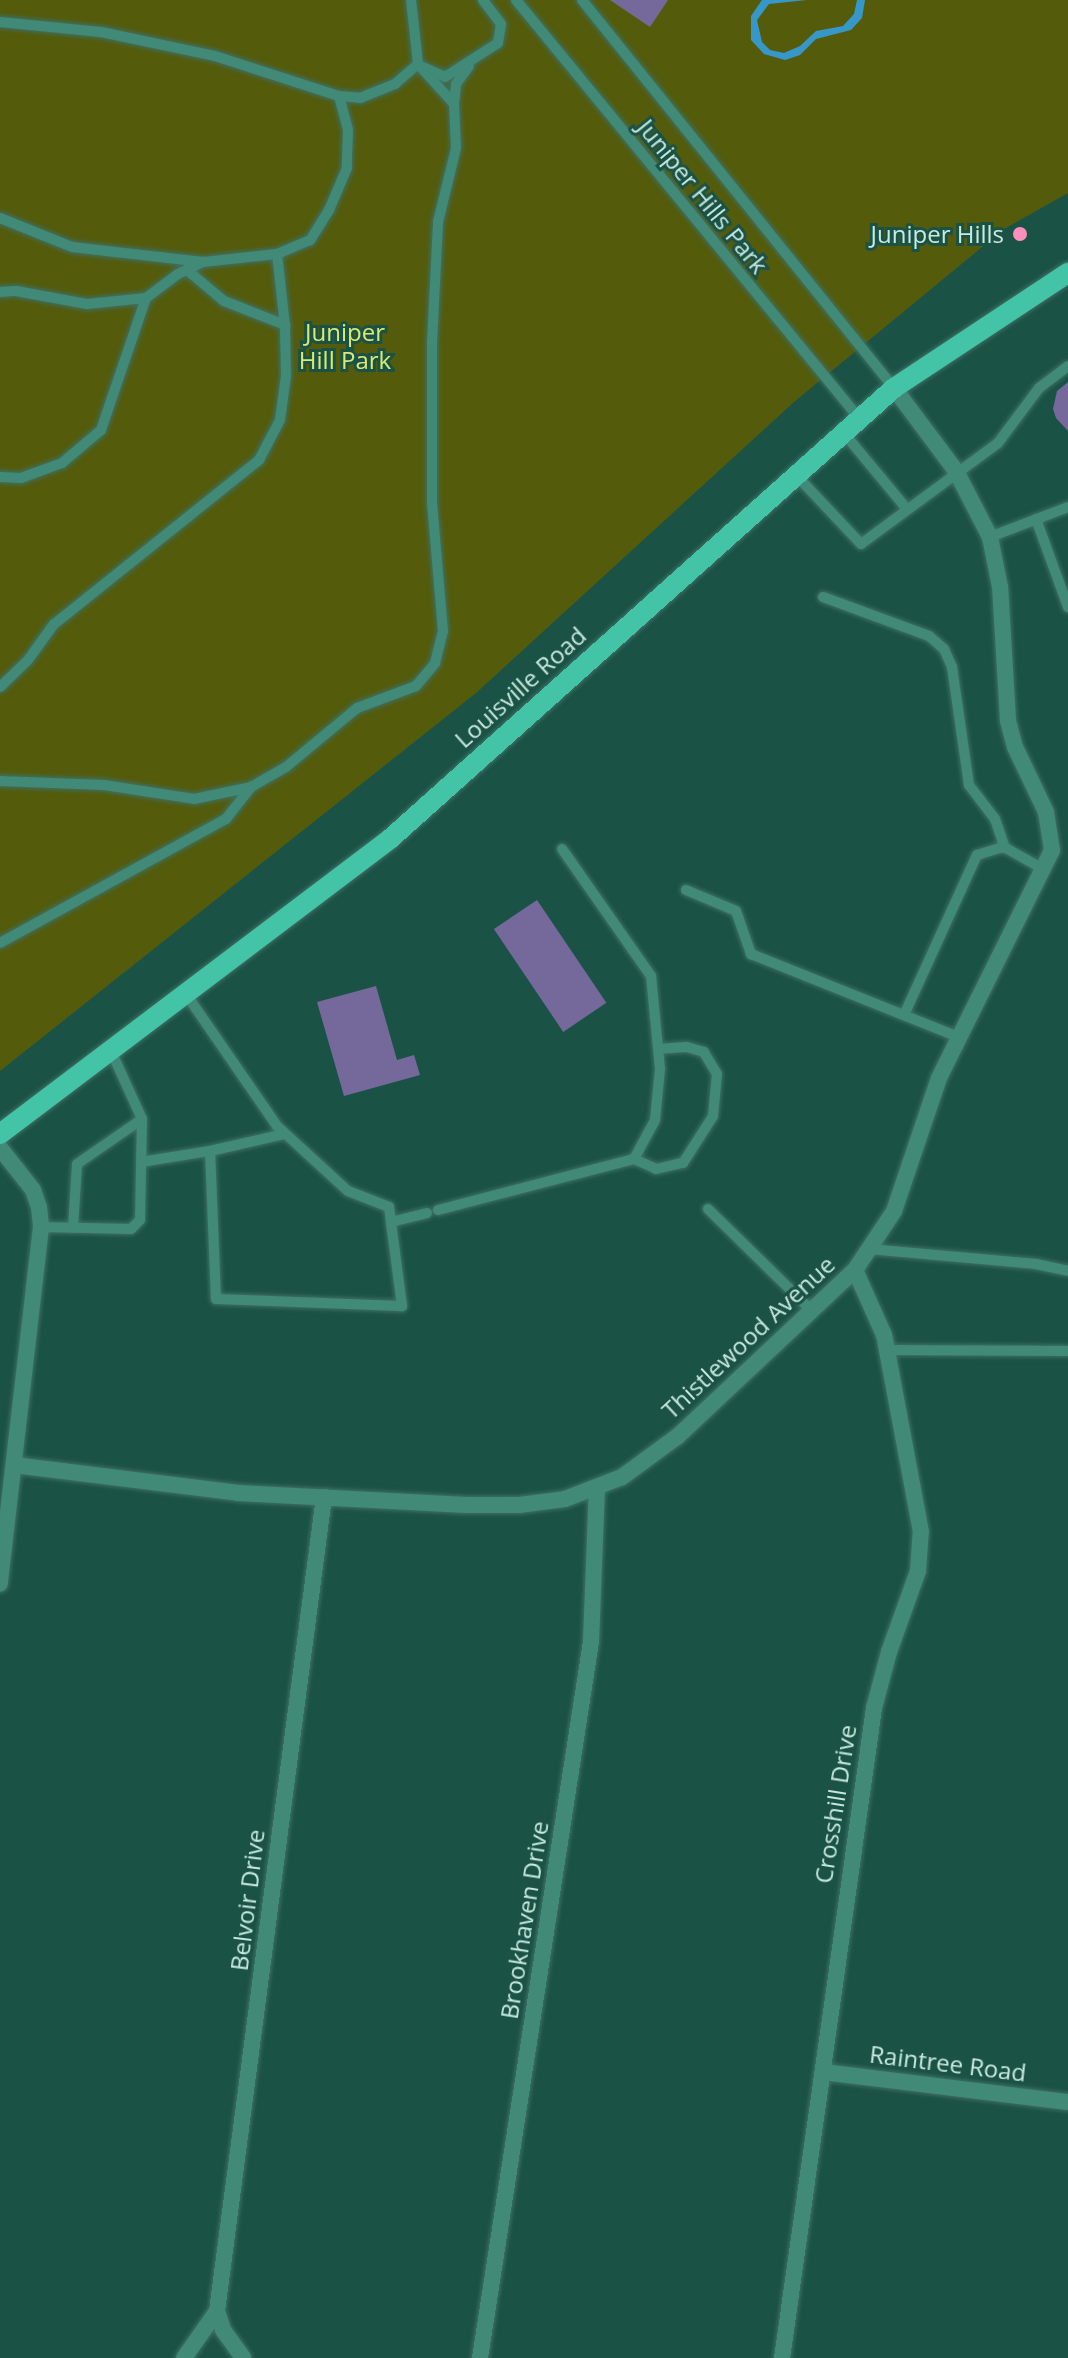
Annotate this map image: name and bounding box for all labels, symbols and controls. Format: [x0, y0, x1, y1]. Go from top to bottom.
street label: Juniper Hills Park [632, 113, 774, 279]
place label: Juniper Hills [871, 220, 1004, 248]
marker: Juniper Hills [1011, 225, 1029, 243]
park label: Juniper Hill Park [299, 318, 391, 374]
street label: Louisville Road [449, 621, 591, 753]
street label: Thistlewood Avenue [656, 1250, 840, 1424]
street label: Crosshill Drive [808, 1723, 862, 1885]
street label: Brookhaven Drive [494, 1819, 554, 2021]
street label: Belvoir Drive [224, 1828, 270, 1972]
street label: Raintree Road [868, 2039, 1028, 2087]

